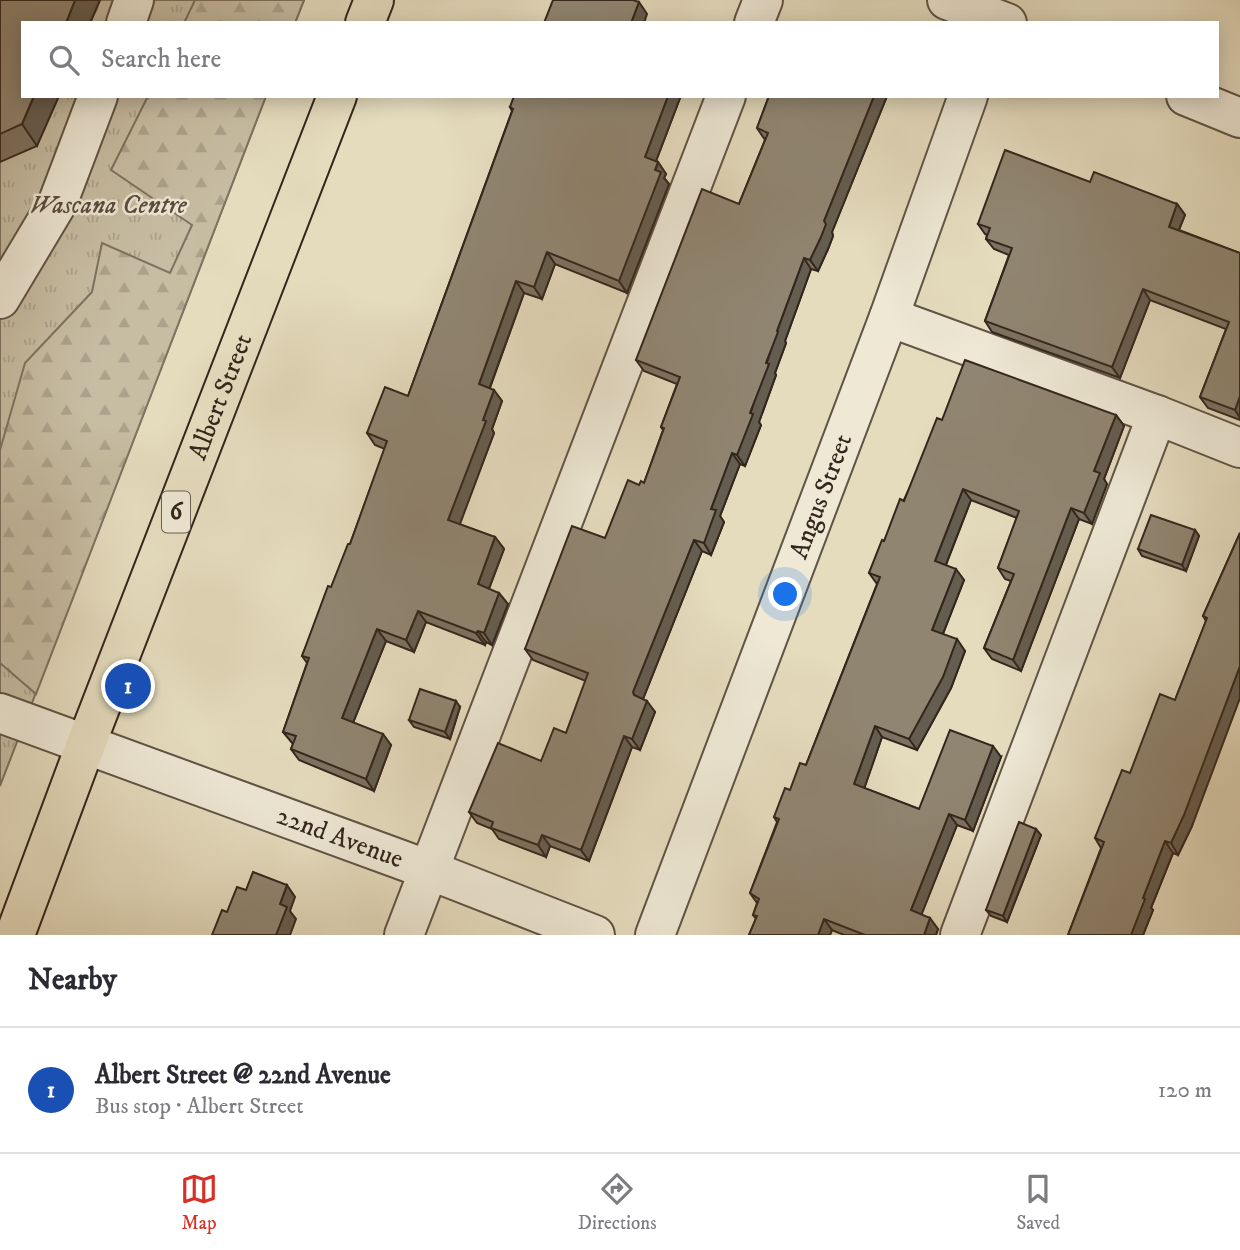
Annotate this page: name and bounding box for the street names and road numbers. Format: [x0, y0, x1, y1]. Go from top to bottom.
street label: Albert Street [181, 329, 260, 465]
street label: Angus Street [782, 429, 860, 564]
road number: 6 [162, 491, 190, 532]
street label: 22nd Avenue [272, 799, 408, 876]

